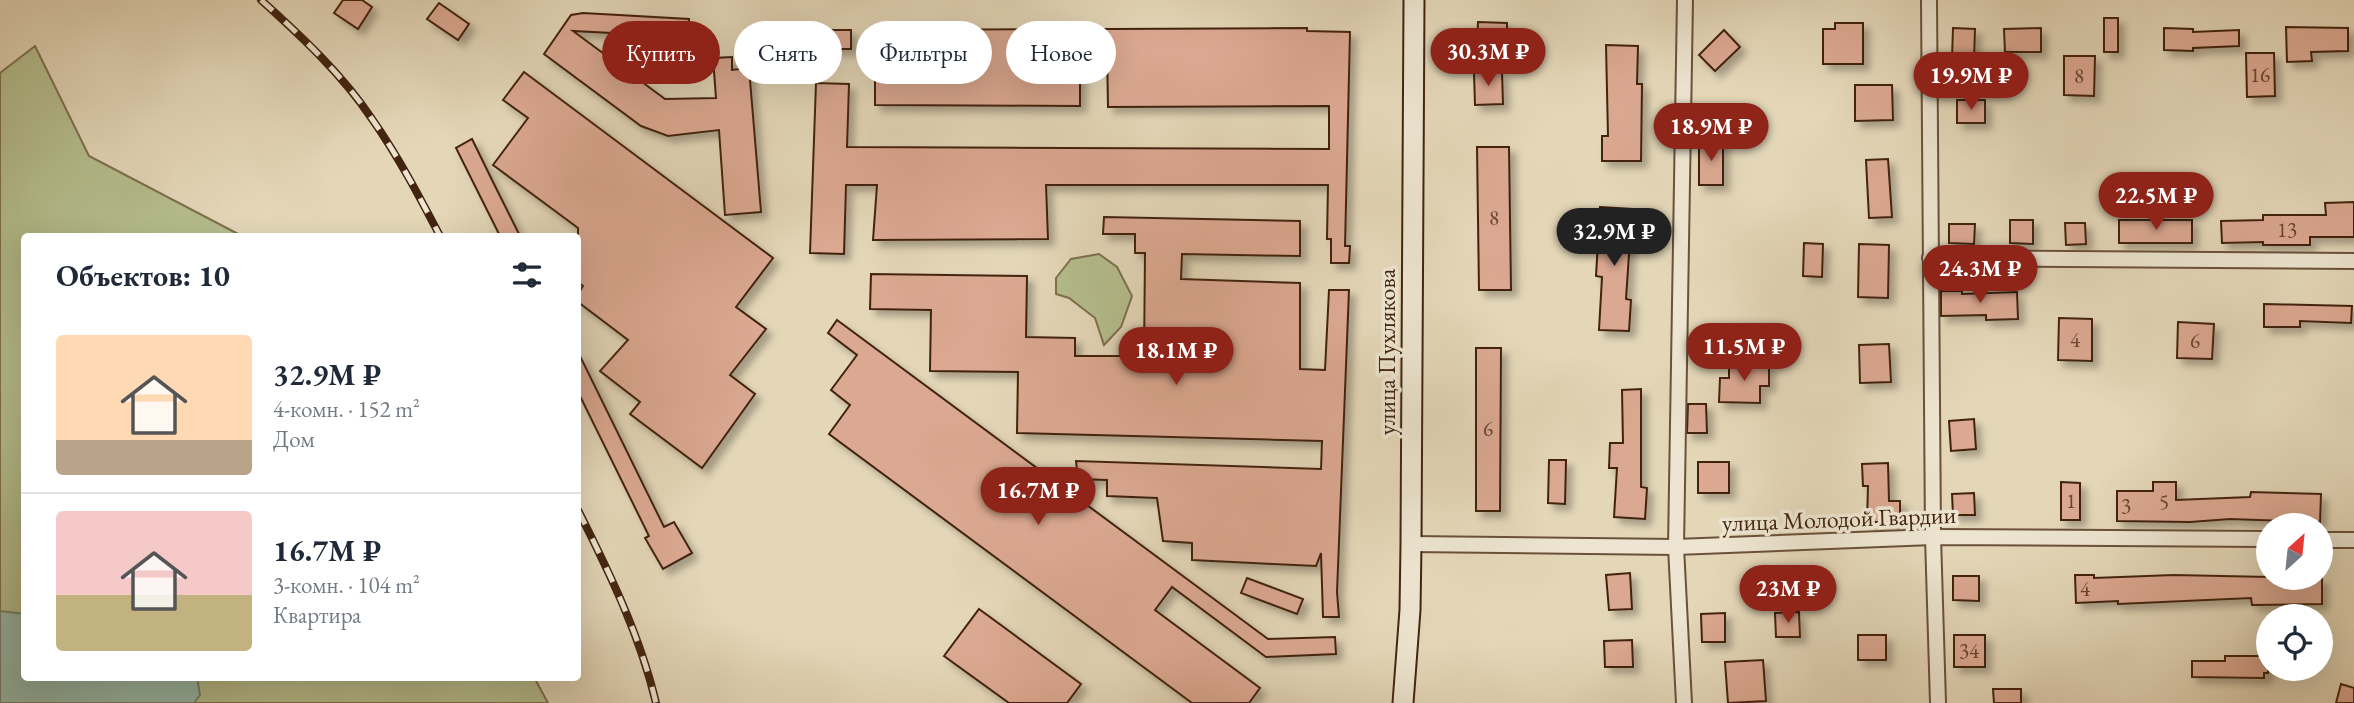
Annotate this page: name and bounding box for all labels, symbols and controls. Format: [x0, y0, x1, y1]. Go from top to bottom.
chip: Купить [602, 21, 720, 84]
chip: Снять [734, 21, 842, 84]
chip: Фильтры [856, 21, 992, 84]
chip: Новое [1006, 21, 1116, 84]
pin: 30.3M ₽ [1423, 28, 1553, 88]
text: 30.3M ₽ [1447, 36, 1529, 66]
pin: 19.9M ₽ [1906, 52, 2036, 112]
text: 19.9M ₽ [1930, 60, 2012, 90]
house number: 16 [2250, 61, 2270, 88]
house number: 8 [2074, 62, 2084, 89]
pin: 18.9M ₽ [1646, 104, 1776, 163]
text: 18.9M ₽ [1670, 111, 1752, 141]
pin: 22.5M ₽ [2091, 173, 2221, 232]
text: 22.5M ₽ [2115, 180, 2197, 210]
house number: 8 [1489, 204, 1499, 231]
pin: 32.9M ₽ [1549, 208, 1679, 268]
text: 32.9M ₽ [1573, 216, 1655, 246]
house number: 13 [2277, 216, 2297, 243]
pin: 24.3M ₽ [1915, 246, 2045, 305]
text: 24.3M ₽ [1939, 253, 2021, 283]
text: Объектов: 10 [56, 256, 230, 295]
icon: filters [508, 256, 546, 294]
street label: улица Пухлякова [1371, 268, 1402, 435]
pin: 11.5M ₽ [1679, 324, 1809, 383]
house number: 4 [2070, 326, 2081, 353]
house number: 6 [2190, 327, 2200, 354]
pin: 18.1M ₽ [1111, 328, 1241, 387]
text: 11.5M ₽ [1703, 331, 1785, 361]
text: 18.1M ₽ [1135, 335, 1217, 365]
text: 32.9M ₽ [273, 355, 381, 394]
icon: home [112, 363, 196, 447]
text: 4-комн. · 152 m² [273, 394, 420, 424]
house number: 6 [1483, 415, 1493, 442]
text: Дом [273, 424, 315, 454]
pin: 16.7M ₽ [973, 468, 1103, 527]
text: 16.7M ₽ [997, 475, 1079, 505]
house number: 1 [2066, 487, 2076, 514]
house number: 5 [2159, 488, 2169, 515]
house number: 3 [2121, 492, 2131, 519]
street label: улица Молодой Гвардии [1721, 499, 1957, 538]
north arrow [2256, 513, 2333, 590]
map controls [2256, 513, 2333, 681]
text: 16.7M ₽ [273, 531, 381, 570]
icon: home [112, 539, 196, 623]
pin: 23M ₽ [1739, 566, 1837, 625]
text: 3-комн. · 104 m² [273, 570, 420, 600]
text: 23M ₽ [1755, 573, 1821, 603]
house number: 4 [2080, 575, 2091, 602]
text: Квартира [273, 600, 361, 630]
button: locate [2256, 604, 2333, 681]
house number: 34 [1959, 637, 1980, 664]

